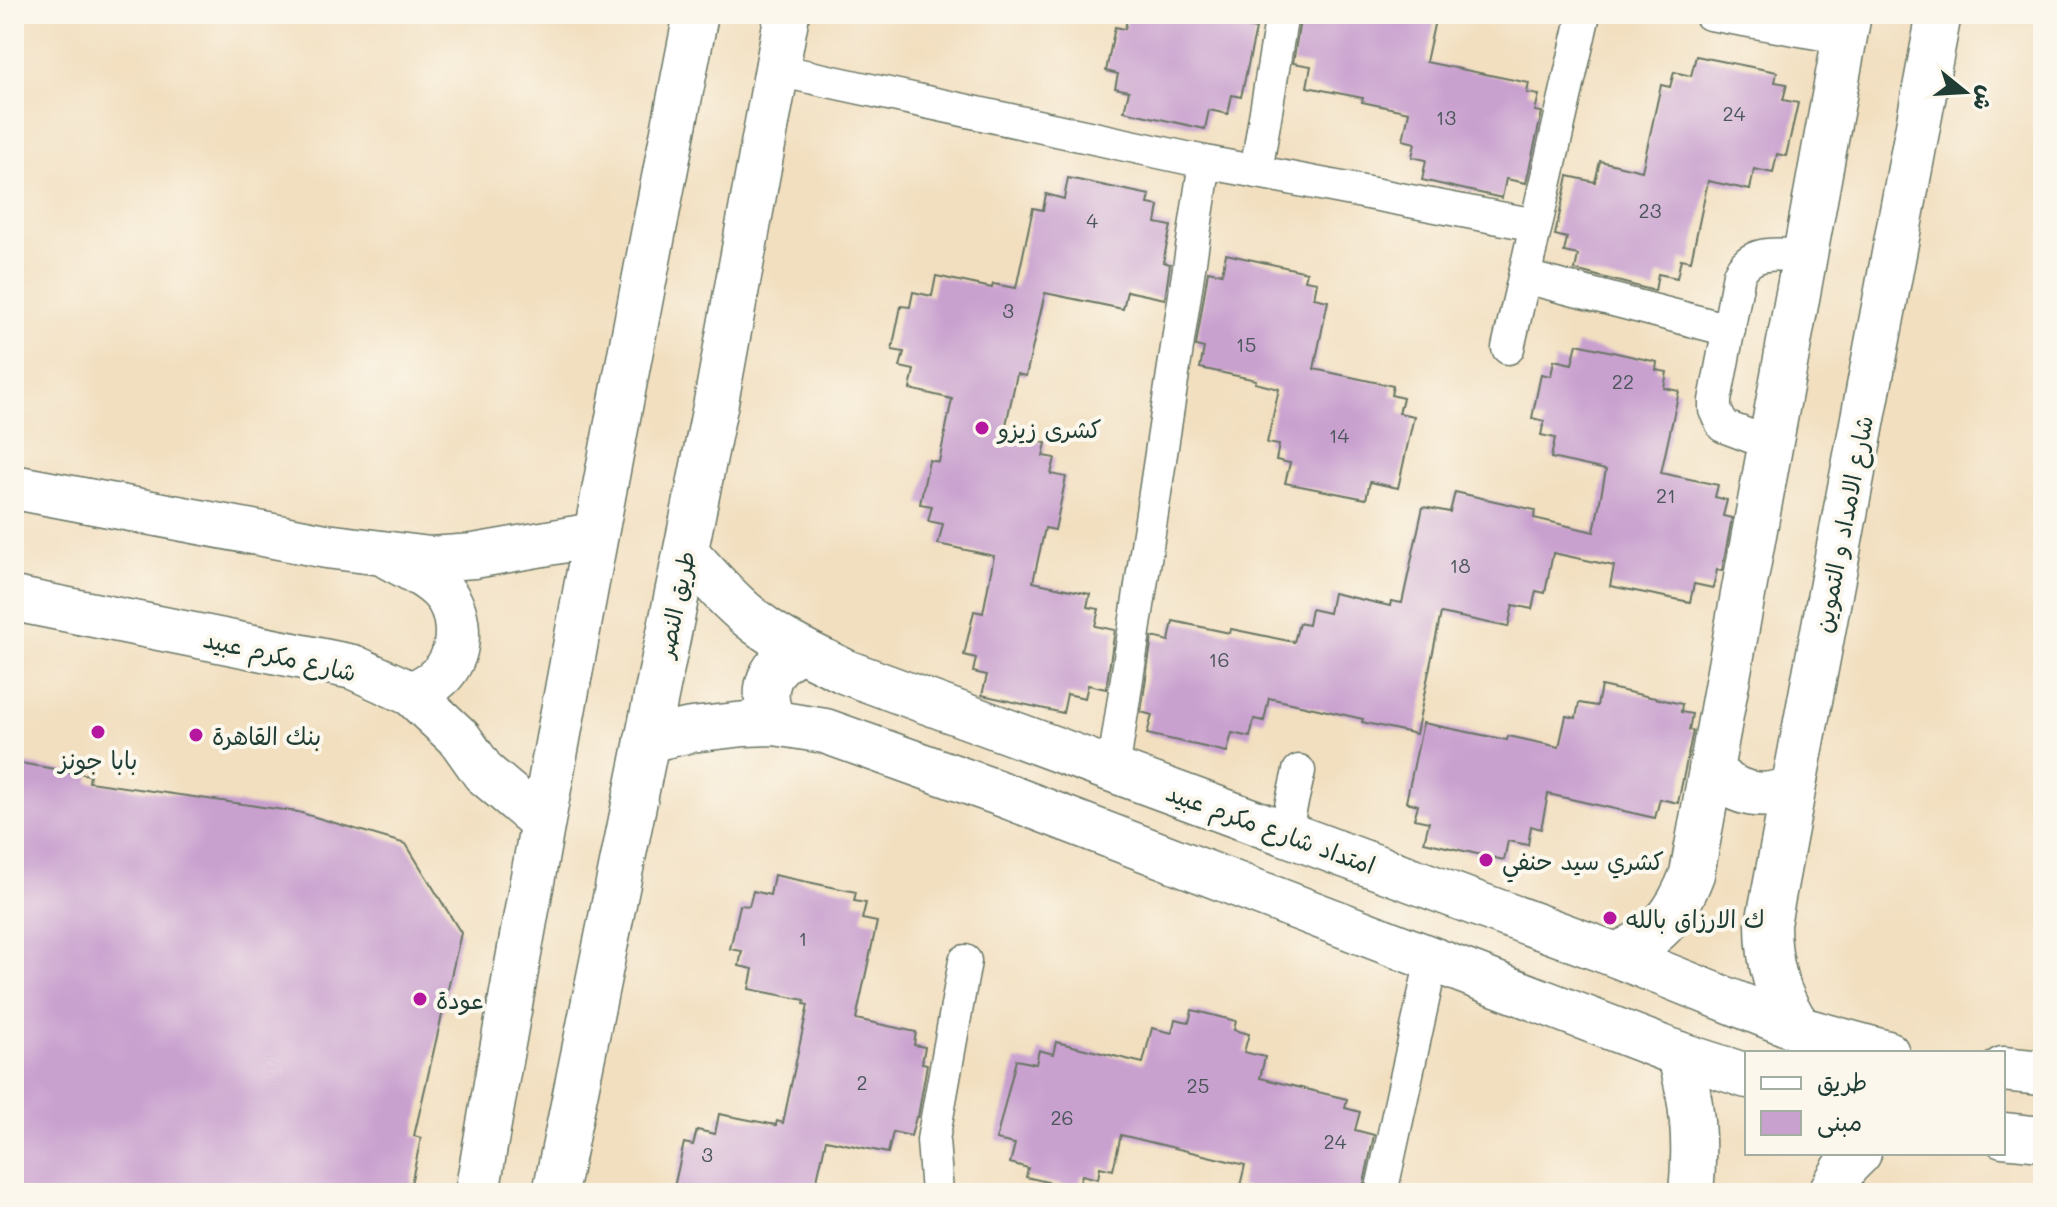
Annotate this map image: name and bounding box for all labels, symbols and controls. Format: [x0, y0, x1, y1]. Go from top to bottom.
north arrow [1925, 52, 2005, 132]
text: ش [1967, 82, 2002, 114]
house number: 24 [1723, 100, 1746, 126]
house number: 13 [1436, 104, 1456, 130]
house number: 23 [1639, 197, 1661, 223]
house number: 4 [1086, 207, 1098, 233]
house number: 3 [1002, 297, 1014, 323]
house number: 15 [1236, 331, 1256, 357]
house number: 22 [1612, 368, 1634, 394]
place label: كشرى زيزو [996, 413, 1102, 444]
street label: شارع الامداد و التموين [1807, 413, 1882, 636]
marker: كشرى زيزو [973, 419, 991, 437]
house number: 14 [1329, 422, 1350, 448]
house number: 21 [1656, 482, 1676, 508]
street label: طريق النصر [648, 548, 701, 662]
house number: 18 [1449, 552, 1471, 578]
street label: شارع مكرم عبيد [200, 622, 359, 692]
house number: 16 [1208, 646, 1230, 672]
place label: بنك القاهرة [212, 720, 321, 751]
marker: بابا جونز [89, 723, 107, 741]
marker: بنك القاهرة [187, 726, 205, 744]
place label: بابا جونز [56, 744, 138, 776]
street label: امتداد شارع مكرم عبيد [1161, 776, 1380, 884]
place label: كشري سيد حنفي [1502, 845, 1664, 883]
marker: كشري سيد حنفي [1477, 851, 1495, 869]
place label: ك الارزاق بالله [1626, 903, 1765, 934]
marker: ك الارزاق بالله [1601, 909, 1619, 927]
house number: 1 [799, 925, 807, 951]
place label: عودة [436, 984, 484, 1016]
marker: عودة [411, 990, 429, 1008]
legend [1745, 1051, 2005, 1155]
text: طريق [1817, 1066, 1867, 1097]
house number: 2 [856, 1069, 868, 1095]
house number: 25 [1187, 1072, 1209, 1098]
house number: 26 [1050, 1104, 1074, 1130]
text: مبنى [1817, 1106, 1862, 1138]
house number: 24 [1324, 1128, 1347, 1154]
house number: 3 [701, 1141, 713, 1167]

